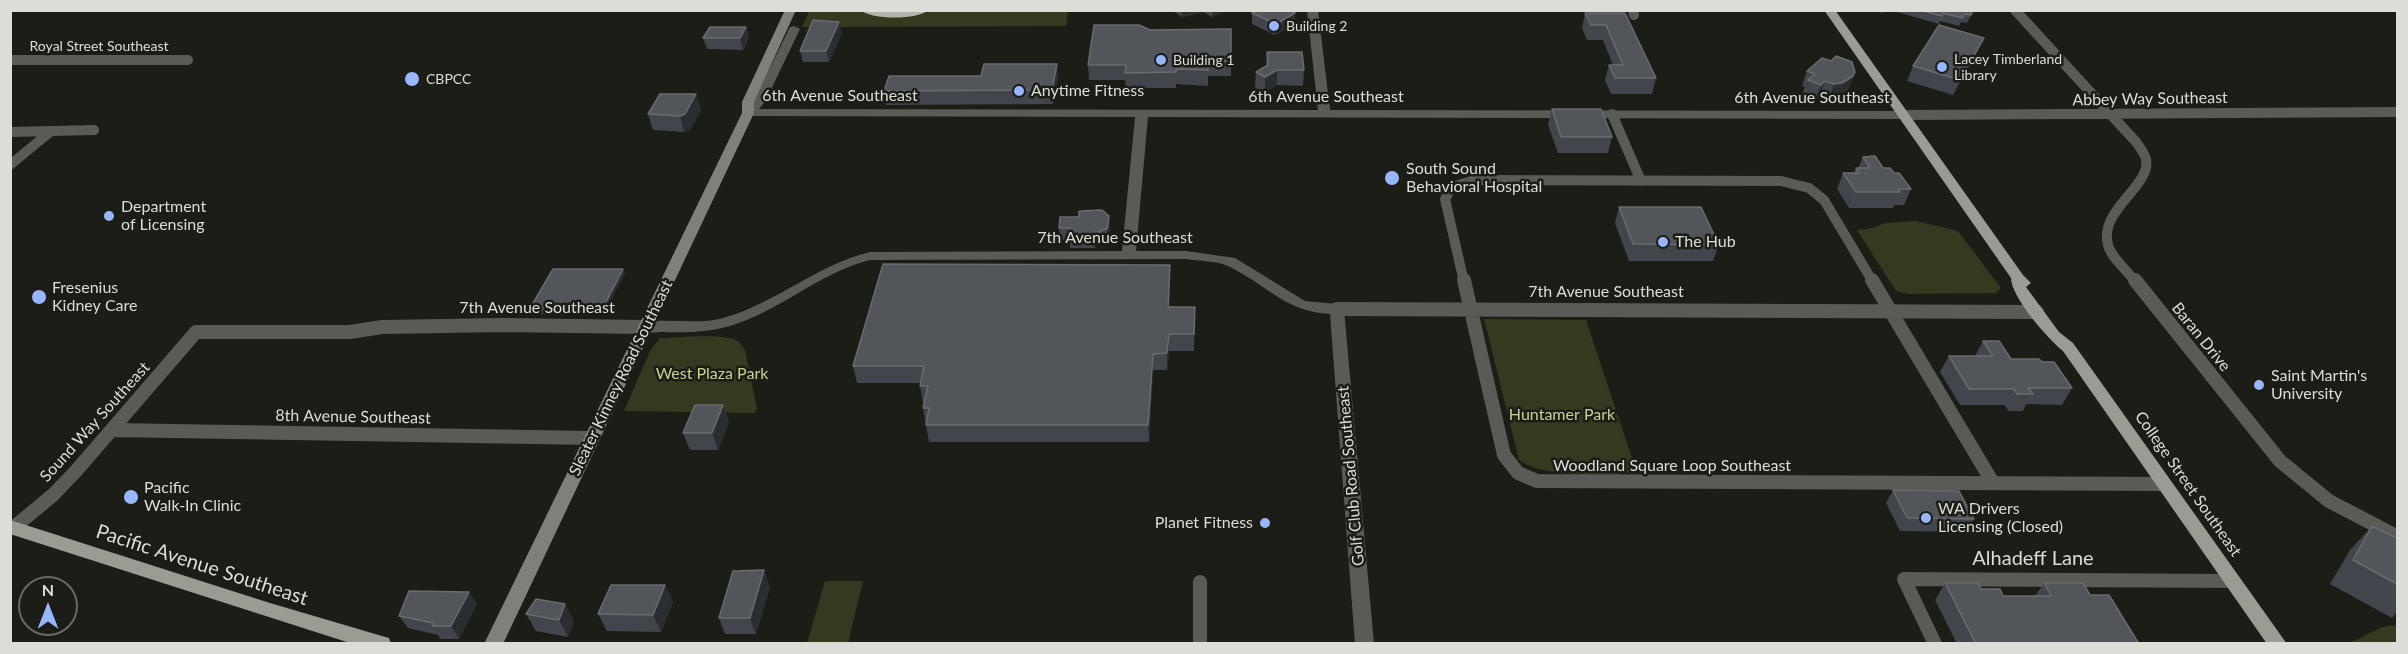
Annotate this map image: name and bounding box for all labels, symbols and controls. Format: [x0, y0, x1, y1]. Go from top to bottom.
place label: Building 2 [1286, 18, 1347, 34]
marker: Building 2 [1267, 19, 1281, 33]
street label: Royal Street Southeast [30, 38, 168, 54]
place label: Lacey Timberland Library [1954, 51, 2062, 84]
place label: Building 1 [1173, 52, 1234, 68]
marker: Building 1 [1154, 53, 1168, 67]
marker: Lacey Timberland Library [1935, 60, 1949, 74]
marker: CBPCC [403, 70, 421, 88]
place label: CBPCC [426, 71, 471, 87]
place label: Anytime Fitness [1031, 81, 1144, 101]
marker: Anytime Fitness [1012, 84, 1026, 98]
street label: 6th Avenue Southeast [762, 86, 918, 106]
street label: 6th Avenue Southeast [1248, 87, 1404, 107]
street label: 6th Avenue Southeast [1734, 88, 1890, 108]
street label: Abbey Way Southeast [2072, 88, 2228, 110]
place label: South Sound Behavioral Hospital [1406, 159, 1542, 197]
marker: South Sound Behavioral Hospital [1383, 169, 1401, 187]
place label: Department of Licensing [121, 197, 206, 235]
marker: Department of Licensing [102, 209, 116, 223]
street label: 7th Avenue Southeast [1037, 228, 1193, 248]
place label: The Hub [1675, 232, 1736, 252]
marker: The Hub [1656, 235, 1670, 249]
street label: Sleater Kinney Road Southeast [565, 277, 677, 479]
place label: Fresenius Kidney Care [52, 278, 137, 316]
street label: 7th Avenue Southeast [1528, 282, 1684, 302]
marker: Fresenius Kidney Care [30, 288, 48, 306]
street label: 7th Avenue Southeast [459, 298, 615, 318]
street label: Baran Drive [2167, 299, 2235, 375]
street label: Sound Way Southeast [36, 358, 154, 486]
park label: West Plaza Park [656, 364, 768, 384]
place label: Saint Martin's University [2271, 366, 2367, 404]
marker: Saint Martin's University [2252, 378, 2266, 392]
street label: Golf Club Road Southeast [1334, 385, 1368, 567]
park label: Huntamer Park [1509, 405, 1615, 425]
street label: 8th Avenue Southeast [275, 406, 431, 428]
street label: College Street Southeast [2131, 408, 2245, 560]
street label: Woodland Square Loop Southeast [1553, 456, 1791, 476]
place label: Pacific Walk-In Clinic [144, 478, 241, 516]
marker: Pacific Walk-In Clinic [122, 488, 140, 506]
place label: WA Drivers Licensing (Closed) [1938, 499, 2063, 537]
marker: WA Drivers Licensing (Closed) [1919, 511, 1933, 525]
place label: Planet Fitness [1155, 513, 1253, 533]
marker: Planet Fitness [1258, 516, 1272, 530]
street label: Pacific Avenue Southeast [93, 519, 311, 611]
street label: Alhadeff Lane [1972, 547, 2094, 571]
north arrow [18, 576, 78, 636]
text: N [42, 580, 54, 599]

